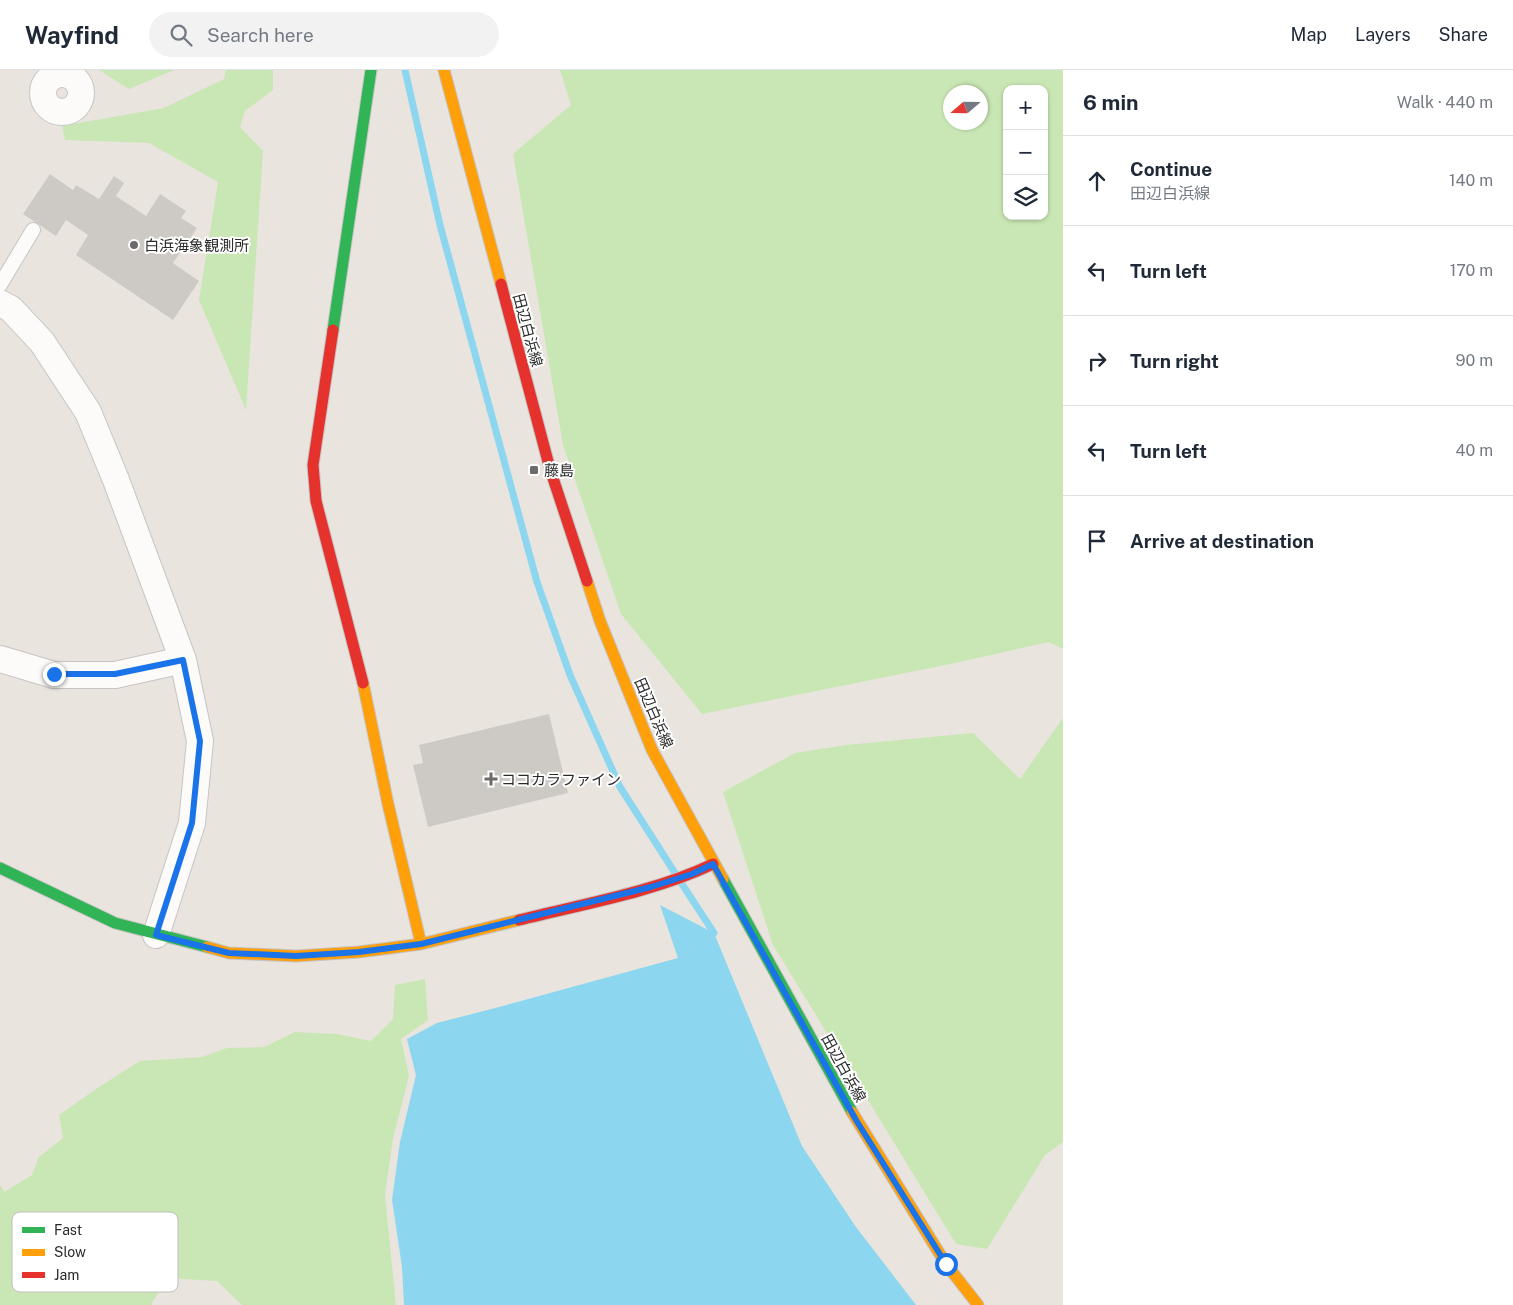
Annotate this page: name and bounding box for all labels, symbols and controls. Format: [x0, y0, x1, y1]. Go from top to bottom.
search box [149, 12, 499, 57]
text: Wayfind [25, 21, 119, 49]
icon: search [167, 21, 195, 49]
text: Search here [207, 24, 314, 46]
text: Map [1291, 24, 1327, 45]
text: Layers [1355, 24, 1411, 45]
text: Share [1439, 24, 1488, 45]
north arrow [943, 85, 988, 130]
map controls [1003, 85, 1048, 220]
button: + [1003, 85, 1048, 130]
text: 6 min [1083, 90, 1139, 115]
text: Walk · 440 m [1397, 93, 1493, 112]
button: − [1003, 130, 1048, 175]
text: Continue [1130, 158, 1212, 180]
icon: ahead [1083, 167, 1111, 195]
text: 140 m [1449, 171, 1493, 190]
button: layers [1003, 175, 1048, 220]
text: 田辺白浜線 [1130, 184, 1210, 203]
place label: 白浜海象観測所 [144, 237, 249, 254]
marker: 白浜海象観測所 [128, 239, 140, 251]
icon: left [1083, 257, 1111, 285]
text: Turn left [1130, 260, 1207, 282]
text: 170 m [1450, 261, 1493, 280]
street label: 田辺白浜線 [510, 292, 546, 368]
icon: right [1083, 347, 1111, 375]
text: Turn right [1130, 350, 1219, 372]
text: 90 m [1456, 351, 1493, 370]
icon: left [1083, 437, 1111, 465]
text: Turn left [1130, 440, 1207, 462]
text: 40 m [1455, 441, 1493, 460]
place label: 藤島 [544, 462, 574, 479]
marker: 藤島 [528, 464, 540, 476]
icon: arrive [1083, 527, 1111, 555]
text: Arrive at destination [1130, 530, 1314, 552]
route end [43, 663, 66, 686]
street label: 田辺白浜線 [632, 675, 676, 751]
place label: ココカラファイン [501, 771, 621, 788]
marker: ココカラファイン [485, 773, 497, 785]
street label: 田辺白浜線 [818, 1031, 870, 1105]
legend [12, 1212, 178, 1292]
text: Fast [54, 1222, 82, 1238]
text: Slow [54, 1244, 86, 1260]
route start [935, 1253, 958, 1276]
text: Jam [54, 1267, 79, 1283]

